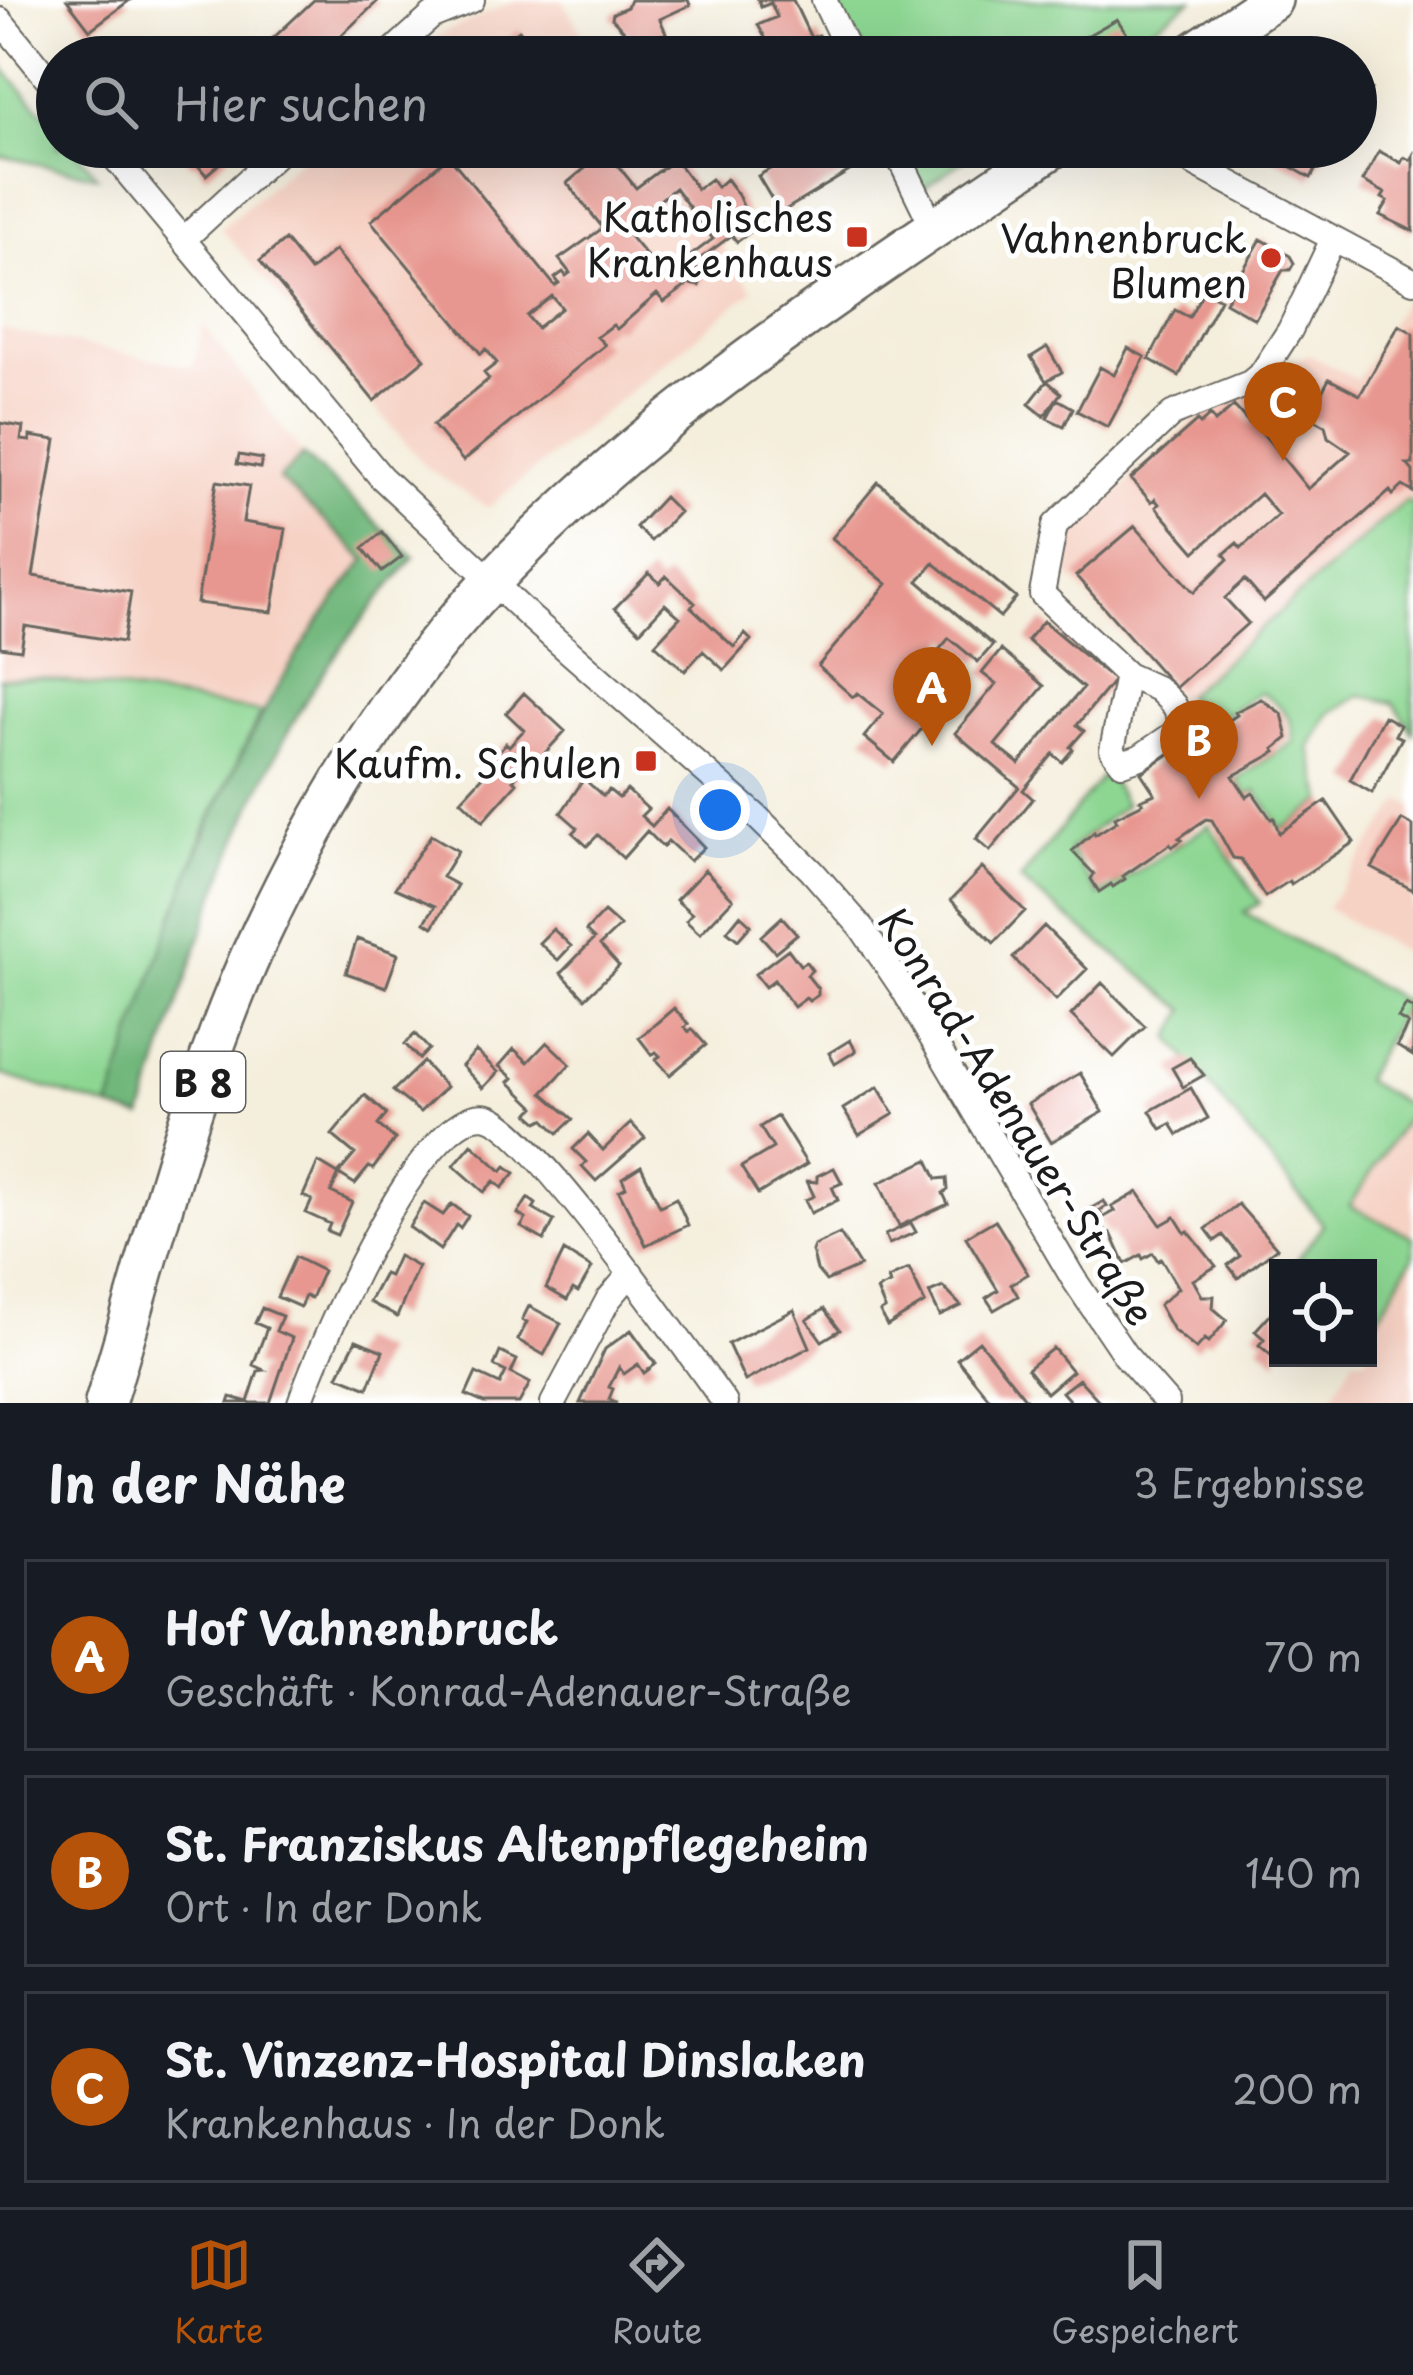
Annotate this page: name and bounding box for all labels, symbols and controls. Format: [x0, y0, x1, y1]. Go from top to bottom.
search box [36, 36, 1377, 168]
text: Hier suchen [174, 68, 428, 136]
icon: search [78, 69, 144, 135]
place label: Katholisches Krankenhaus [587, 186, 833, 290]
place label: Vahnenbruck Blumen [1000, 207, 1247, 311]
marker: Katholisches Krankenhaus [844, 224, 870, 250]
marker: Vahnenbruck Blumen [1258, 245, 1284, 271]
pin: C [1244, 362, 1322, 461]
pin: A [893, 647, 971, 746]
pin: B [1160, 700, 1238, 799]
place label: Kaufm. Schulen [334, 732, 622, 791]
marker: Kaufm. Schulen [633, 748, 659, 774]
your location [690, 780, 750, 840]
street label: Konrad-Adenauer-Straße [865, 896, 1171, 1336]
road number: B 8 [161, 1052, 245, 1112]
map controls [1269, 1259, 1377, 1367]
button: locate [1269, 1259, 1377, 1367]
text: In der Nähe [48, 1443, 345, 1520]
text: 3 Ergebnisse [1133, 1452, 1365, 1511]
text: Hof Vahnenbruck [165, 1592, 559, 1660]
text: A [75, 1626, 105, 1685]
text: 70 m [1264, 1626, 1362, 1685]
text: Geschäft · Konrad-Adenauer-Straße [165, 1660, 852, 1719]
text: St. Franziskus Altenpflegeheim [165, 1808, 869, 1876]
text: B [77, 1842, 103, 1901]
text: 140 m [1245, 1842, 1362, 1901]
text: Ort · In der Donk [165, 1876, 482, 1935]
text: St. Vinzenz-Hospital Dinslaken [165, 2024, 866, 2092]
text: C [75, 2058, 105, 2117]
text: 200 m [1232, 2058, 1362, 2117]
text: Krankenhaus · In der Donk [165, 2092, 665, 2151]
tab: Karte [174, 2232, 264, 2354]
tab: Route [612, 2232, 703, 2354]
tab: Gespeichert [1051, 2232, 1239, 2354]

